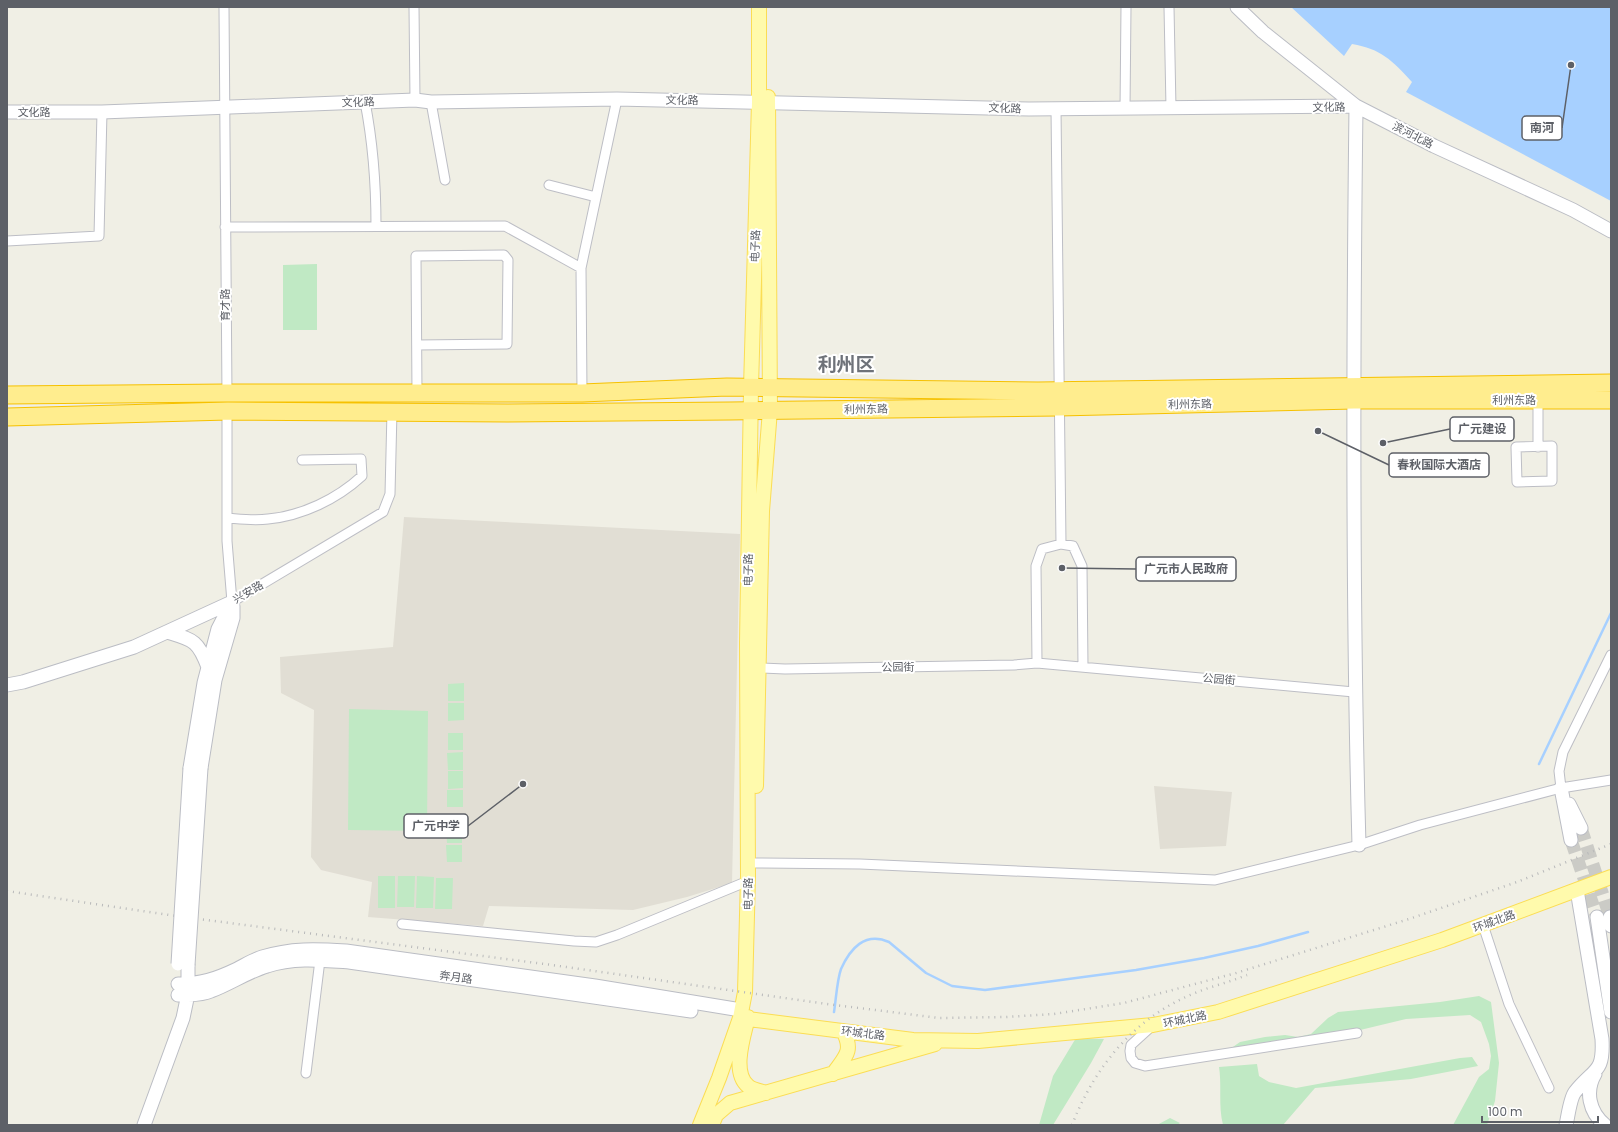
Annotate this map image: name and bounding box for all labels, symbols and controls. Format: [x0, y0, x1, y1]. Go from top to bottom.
street label: 文化路 [665, 92, 699, 108]
street label: 文化路 [341, 93, 375, 111]
street label: 文化路 [988, 99, 1022, 117]
street label: 文化路 [1312, 99, 1346, 115]
street label: 文化路 [18, 104, 51, 120]
callout: 南河 [1522, 116, 1562, 140]
street label: 滨河北路 [1390, 118, 1436, 152]
text: 南河 [1530, 119, 1554, 136]
street label: 电子路 [746, 229, 764, 263]
street label: 育才路 [217, 289, 233, 322]
district label: 利州区 [817, 351, 875, 378]
street label: 利州东路 [1492, 392, 1536, 408]
street label: 利州东路 [1168, 396, 1212, 412]
street label: 利州东路 [844, 401, 888, 417]
callout: 广元建设 [1450, 417, 1514, 441]
text: 广元建设 [1458, 420, 1507, 437]
callout: 春秋国际大酒店 [1389, 453, 1489, 477]
text: 春秋国际大酒店 [1397, 456, 1481, 473]
street label: 电子路 [740, 553, 756, 587]
callout: 广元市人民政府 [1136, 557, 1236, 581]
text: 广元市人民政府 [1144, 560, 1228, 577]
street label: 兴安路 [230, 577, 266, 607]
street label: 公园街 [881, 659, 915, 675]
street label: 公园街 [1202, 670, 1236, 688]
callout: 广元中学 [404, 814, 468, 838]
text: 广元中学 [412, 817, 460, 834]
street label: 电子路 [740, 877, 756, 911]
street label: 环城北路 [1471, 906, 1517, 936]
street label: 奔月路 [439, 967, 473, 987]
street label: 环城北路 [1162, 1007, 1208, 1031]
street label: 环城北路 [840, 1022, 886, 1044]
scale bar [1482, 1098, 1598, 1124]
text: 100 m [1488, 1103, 1522, 1120]

